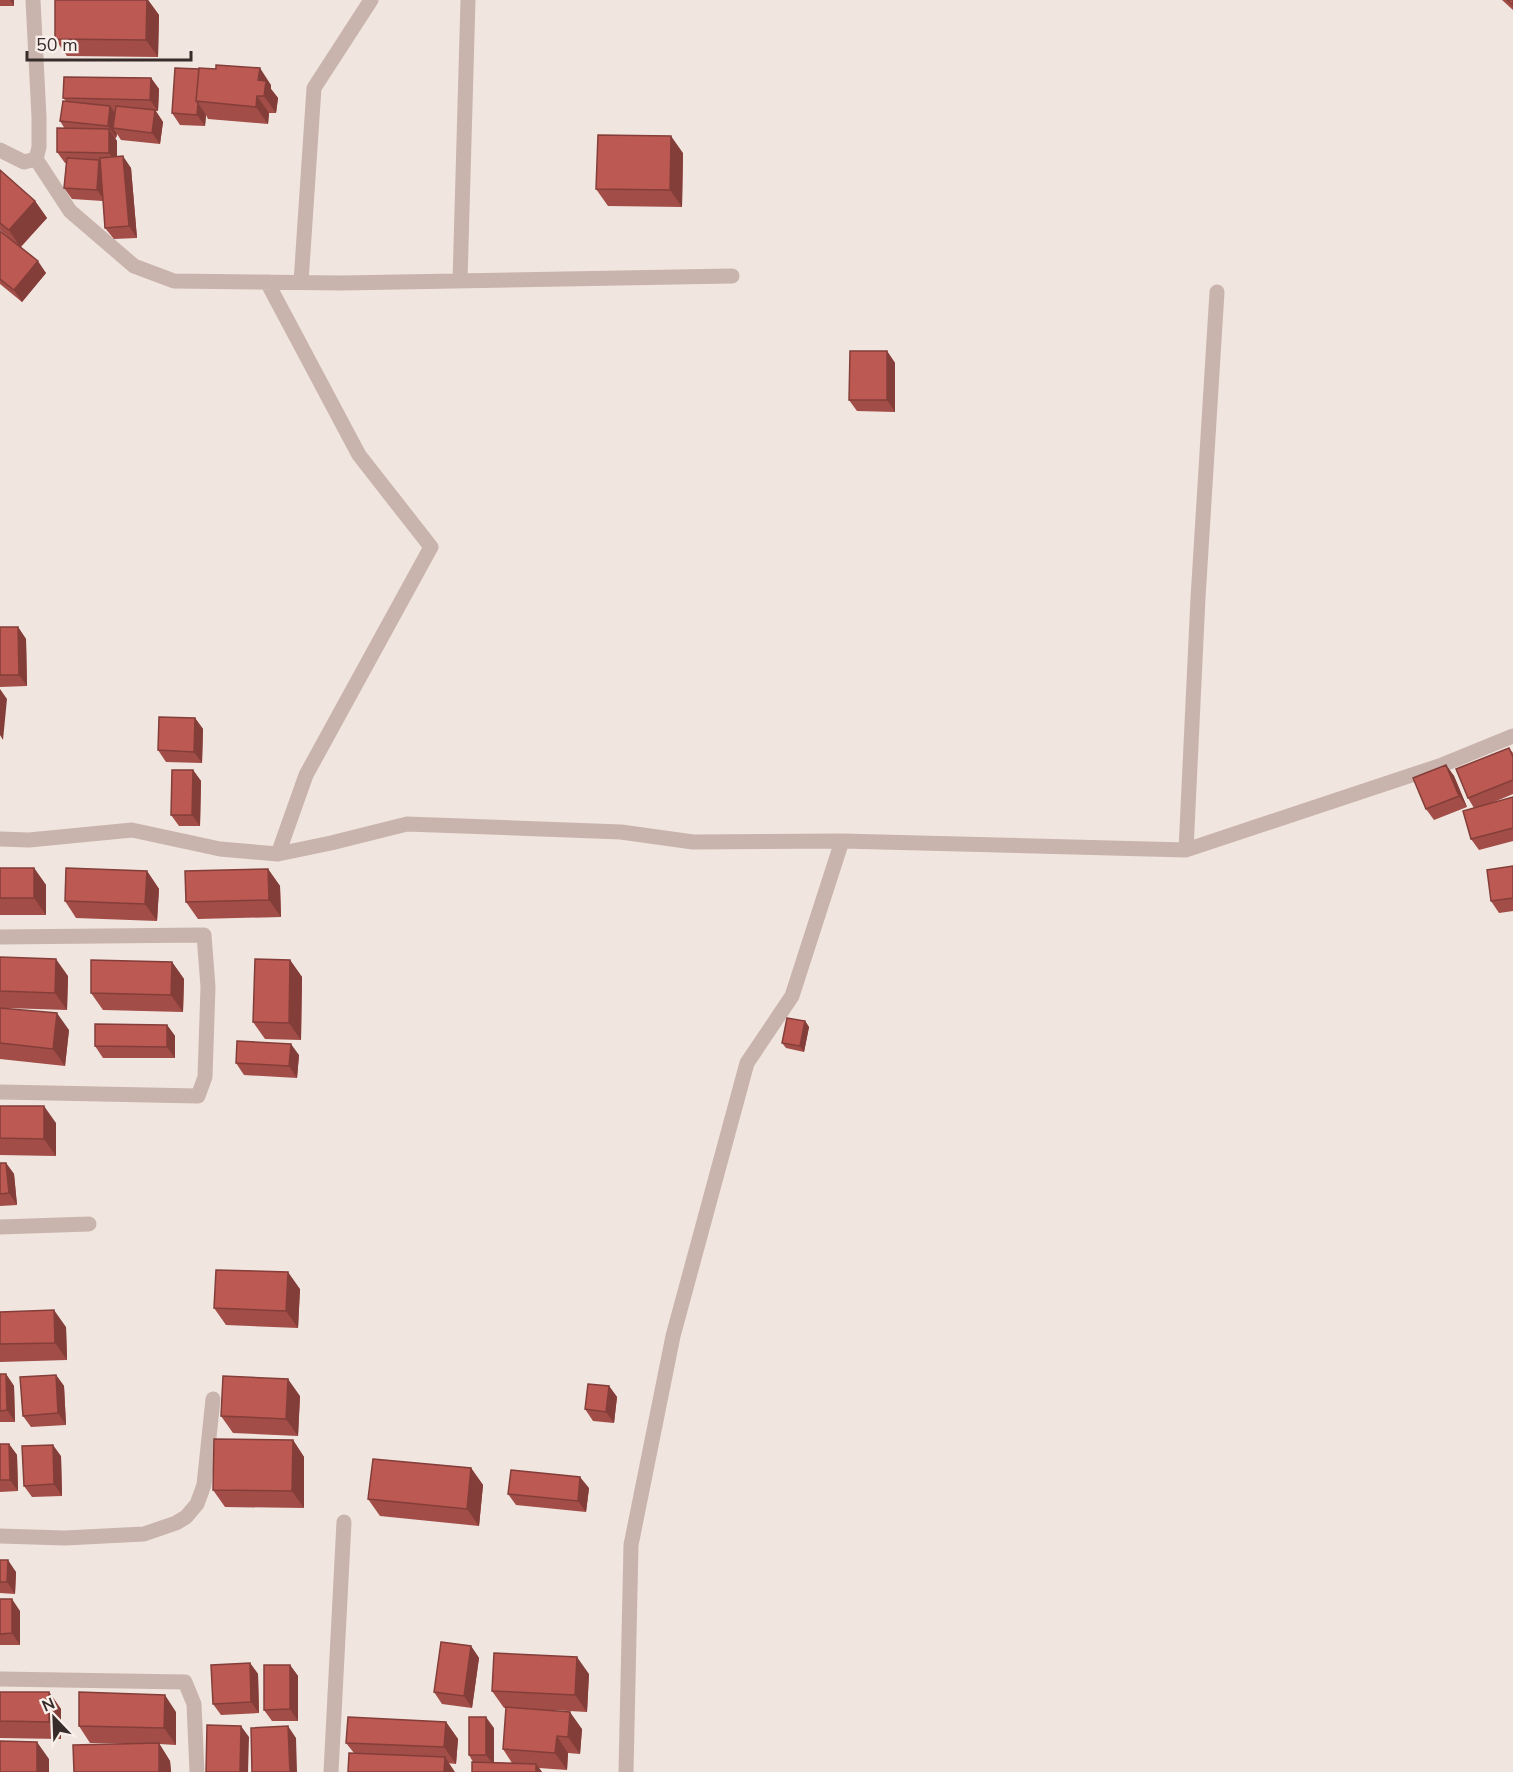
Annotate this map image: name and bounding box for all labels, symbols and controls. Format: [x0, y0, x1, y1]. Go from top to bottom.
scale bar [27, 24, 190, 62]
text: 50 m [36, 33, 78, 57]
north arrow [24, 1688, 84, 1748]
text: N [39, 1693, 58, 1718]

